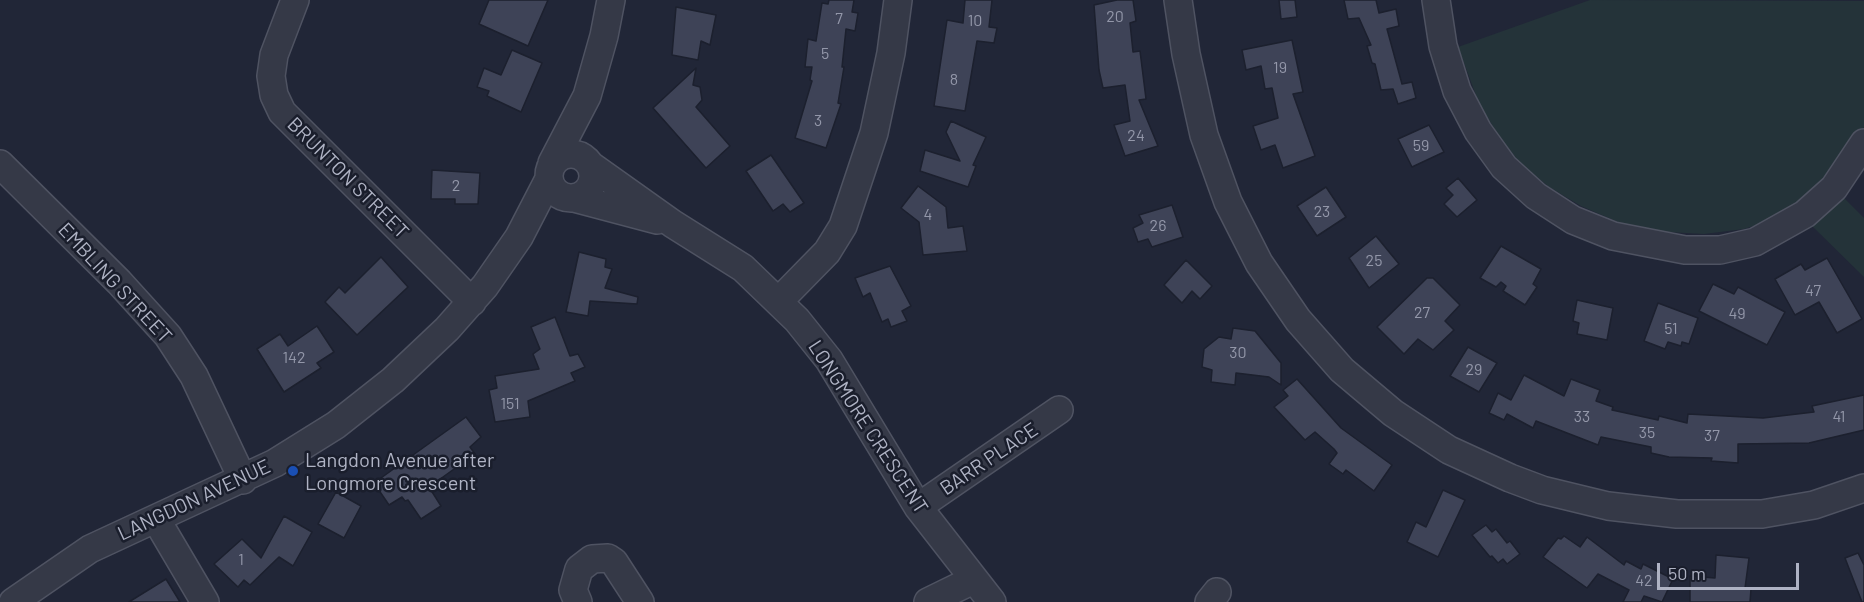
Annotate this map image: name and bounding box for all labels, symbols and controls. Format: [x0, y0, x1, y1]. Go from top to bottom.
house number: 20 [1106, 7, 1124, 27]
house number: 7 [835, 9, 843, 29]
house number: 10 [968, 11, 982, 31]
house number: 5 [821, 44, 829, 64]
house number: 19 [1273, 58, 1287, 78]
house number: 8 [950, 70, 958, 90]
house number: 3 [814, 111, 822, 131]
street label: BRUNTON STREET [282, 112, 414, 244]
house number: 24 [1127, 126, 1145, 146]
house number: 59 [1413, 136, 1429, 156]
house number: 2 [452, 176, 460, 196]
house number: 23 [1314, 202, 1330, 222]
house number: 4 [924, 205, 932, 225]
house number: 26 [1150, 216, 1166, 236]
street label: EMBLING STREET [53, 218, 177, 348]
house number: 25 [1366, 251, 1382, 271]
house number: 47 [1805, 281, 1821, 301]
house number: 27 [1414, 303, 1430, 323]
house number: 49 [1728, 304, 1746, 324]
house number: 51 [1664, 319, 1678, 339]
street label: LONGMORE CRESCENT [803, 336, 933, 518]
house number: 30 [1229, 343, 1247, 363]
house number: 142 [283, 348, 305, 368]
house number: 29 [1466, 360, 1482, 380]
house number: 151 [501, 394, 519, 414]
house number: 33 [1574, 407, 1590, 427]
house number: 41 [1833, 407, 1845, 427]
street label: BARR PLACE [935, 417, 1043, 501]
house number: 35 [1639, 423, 1655, 443]
house number: 37 [1704, 426, 1720, 446]
place label: Langdon Avenue after Longmore Crescent [305, 448, 494, 495]
street label: LANGDON AVENUE [114, 454, 274, 546]
marker: Langdon Avenue after Longmore Crescent [286, 464, 300, 478]
house number: 1 [238, 550, 244, 570]
scale bar [1660, 551, 1802, 589]
text: 50 m [1668, 562, 1706, 584]
house number: 42 [1635, 571, 1653, 591]

